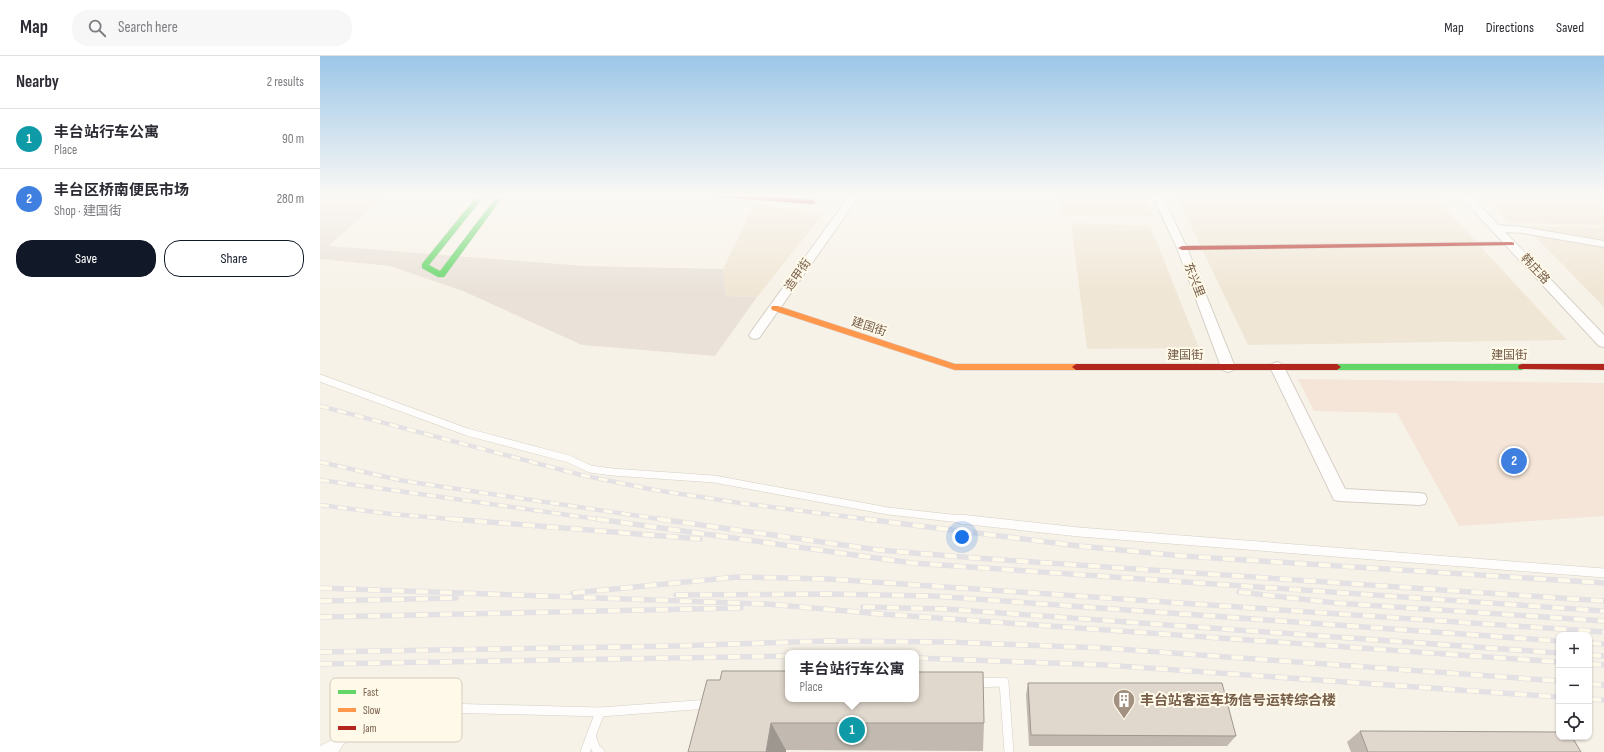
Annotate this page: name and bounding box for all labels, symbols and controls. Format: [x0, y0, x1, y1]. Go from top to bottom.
search box [72, 10, 352, 46]
text: Map [20, 16, 48, 39]
icon: search [86, 17, 108, 39]
text: Search here [118, 18, 178, 37]
text: Map [1444, 19, 1464, 36]
text: Directions [1486, 19, 1534, 36]
text: Saved [1556, 19, 1584, 36]
text: Nearby [16, 72, 59, 92]
text: 2 results [267, 74, 304, 90]
text: 丰台站行车公寓 [54, 123, 159, 142]
text: 1 [26, 131, 32, 147]
text: 90 m [282, 131, 304, 147]
text: Place [54, 142, 77, 158]
text: 丰台区桥南便民市场 [54, 181, 189, 200]
text: 2 [26, 191, 32, 207]
text: 280 m [277, 191, 304, 207]
text: Shop · 建国街 [54, 203, 122, 219]
button: Save [16, 240, 156, 277]
button: Share [164, 240, 304, 277]
street label: 韩庄路 [1517, 251, 1553, 287]
street label: 造甲街 [782, 256, 814, 294]
street label: 东兴里 [1181, 261, 1207, 299]
street label: 建国街 [850, 314, 888, 340]
street label: 建国街 [1167, 348, 1203, 363]
street label: 建国街 [1491, 348, 1527, 363]
pin: 2 [1501, 446, 1527, 476]
your location [952, 527, 972, 547]
map controls [1556, 632, 1592, 740]
button: + [1556, 632, 1592, 668]
popup [785, 650, 919, 702]
text: 丰台站行车公寓 [799, 660, 905, 679]
button: − [1556, 668, 1592, 704]
legend [330, 678, 462, 742]
text: Place [799, 679, 823, 695]
text: Fast [363, 686, 379, 699]
building icon: 丰台站客运车场信号运转综合楼 [1111, 687, 1137, 720]
place label: 丰台站客运车场信号运转综合楼 [1140, 692, 1336, 709]
text: Slow [363, 704, 380, 717]
button: locate [1556, 704, 1592, 740]
pin: 1 [839, 715, 865, 745]
text: Jam [362, 722, 377, 735]

